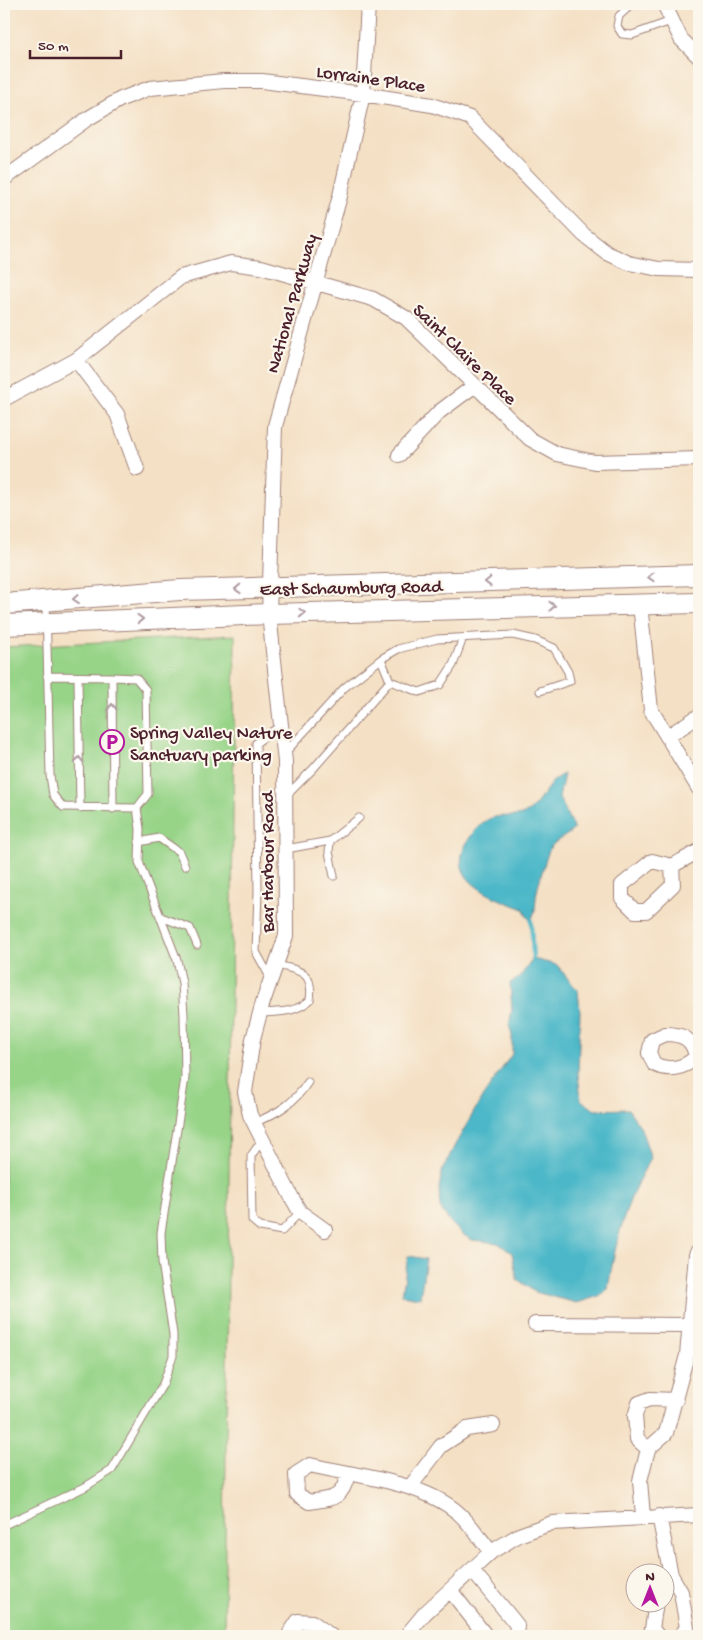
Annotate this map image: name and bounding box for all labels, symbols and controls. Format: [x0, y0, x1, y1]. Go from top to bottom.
scale bar [30, 28, 121, 60]
text: 50 m [38, 38, 69, 56]
street label: Lorraine Place [315, 61, 427, 100]
street label: National Parkway [262, 231, 324, 376]
street label: Saint Claire Place [407, 300, 521, 411]
one-way arrow [646, 572, 654, 582]
street label: East Schaumburg Road [260, 576, 444, 603]
one-way arrow [484, 577, 492, 588]
one-way arrow [234, 583, 242, 594]
one-way arrow [72, 593, 80, 604]
one-way arrow [548, 601, 556, 612]
one-way arrow [298, 608, 306, 618]
one-way arrow [136, 614, 144, 624]
one-way arrow [107, 703, 117, 711]
place label: Spring Valley Nature Sanctuary parking [130, 723, 293, 768]
parking icon: Spring Valley Nature Sanctuary parking [99, 729, 125, 755]
one-way arrow [74, 755, 84, 763]
street label: Bar Harbour Road [258, 790, 281, 934]
north arrow [626, 1562, 676, 1612]
text: N [645, 1569, 655, 1586]

